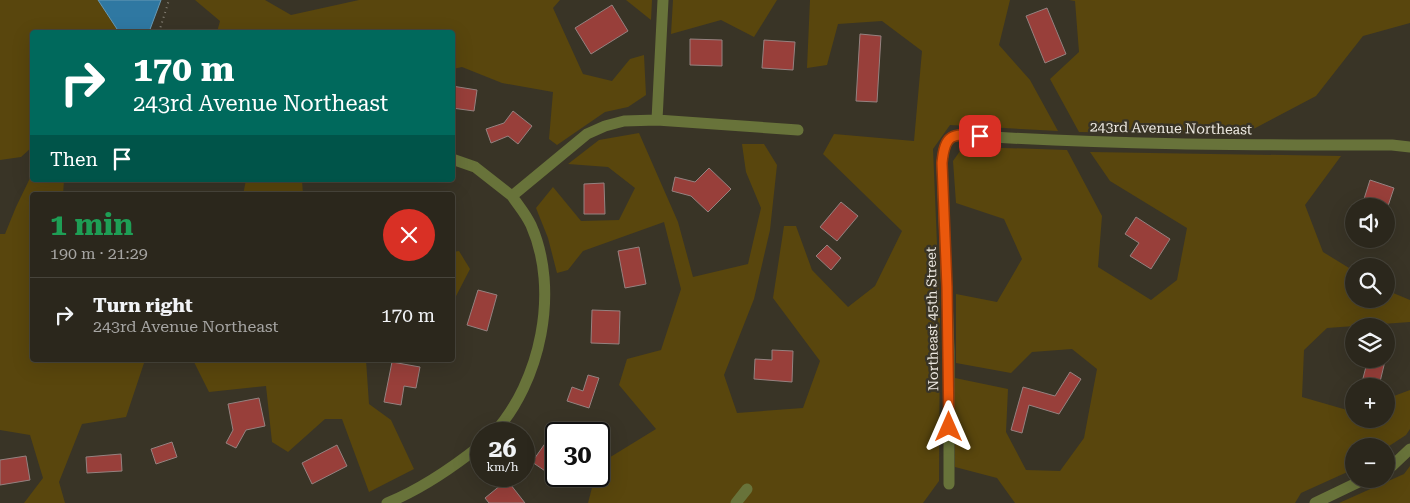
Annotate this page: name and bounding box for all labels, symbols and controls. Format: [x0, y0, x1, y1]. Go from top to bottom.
text: 170 m [133, 49, 234, 90]
icon: right [50, 50, 115, 115]
text: 243rd Avenue Northeast [133, 91, 388, 116]
pin [959, 115, 1001, 157]
street label: 243rd Avenue Northeast [1090, 119, 1252, 137]
icon: arrive [966, 122, 994, 150]
icon: arrive [108, 145, 136, 173]
text: Then [50, 148, 98, 171]
map controls [1345, 198, 1395, 488]
button: sound [1345, 198, 1395, 248]
text: 1 min [50, 207, 133, 242]
button: close [383, 209, 435, 261]
text: 190 m · 21:29 [50, 244, 148, 263]
street label: Northeast 45th Street [923, 247, 941, 391]
button: search [1345, 258, 1395, 308]
text: Turn right [93, 294, 193, 317]
icon: right [50, 301, 78, 329]
text: 170 m [381, 304, 435, 327]
text: 243rd Avenue Northeast [93, 317, 279, 336]
button: layers [1345, 318, 1395, 368]
button: + [1345, 378, 1395, 428]
position arrow [922, 400, 974, 452]
speed limit sign: 30 [545, 422, 610, 487]
text: 26 [488, 434, 517, 463]
button: − [1345, 438, 1395, 488]
text: km/h [486, 460, 519, 474]

